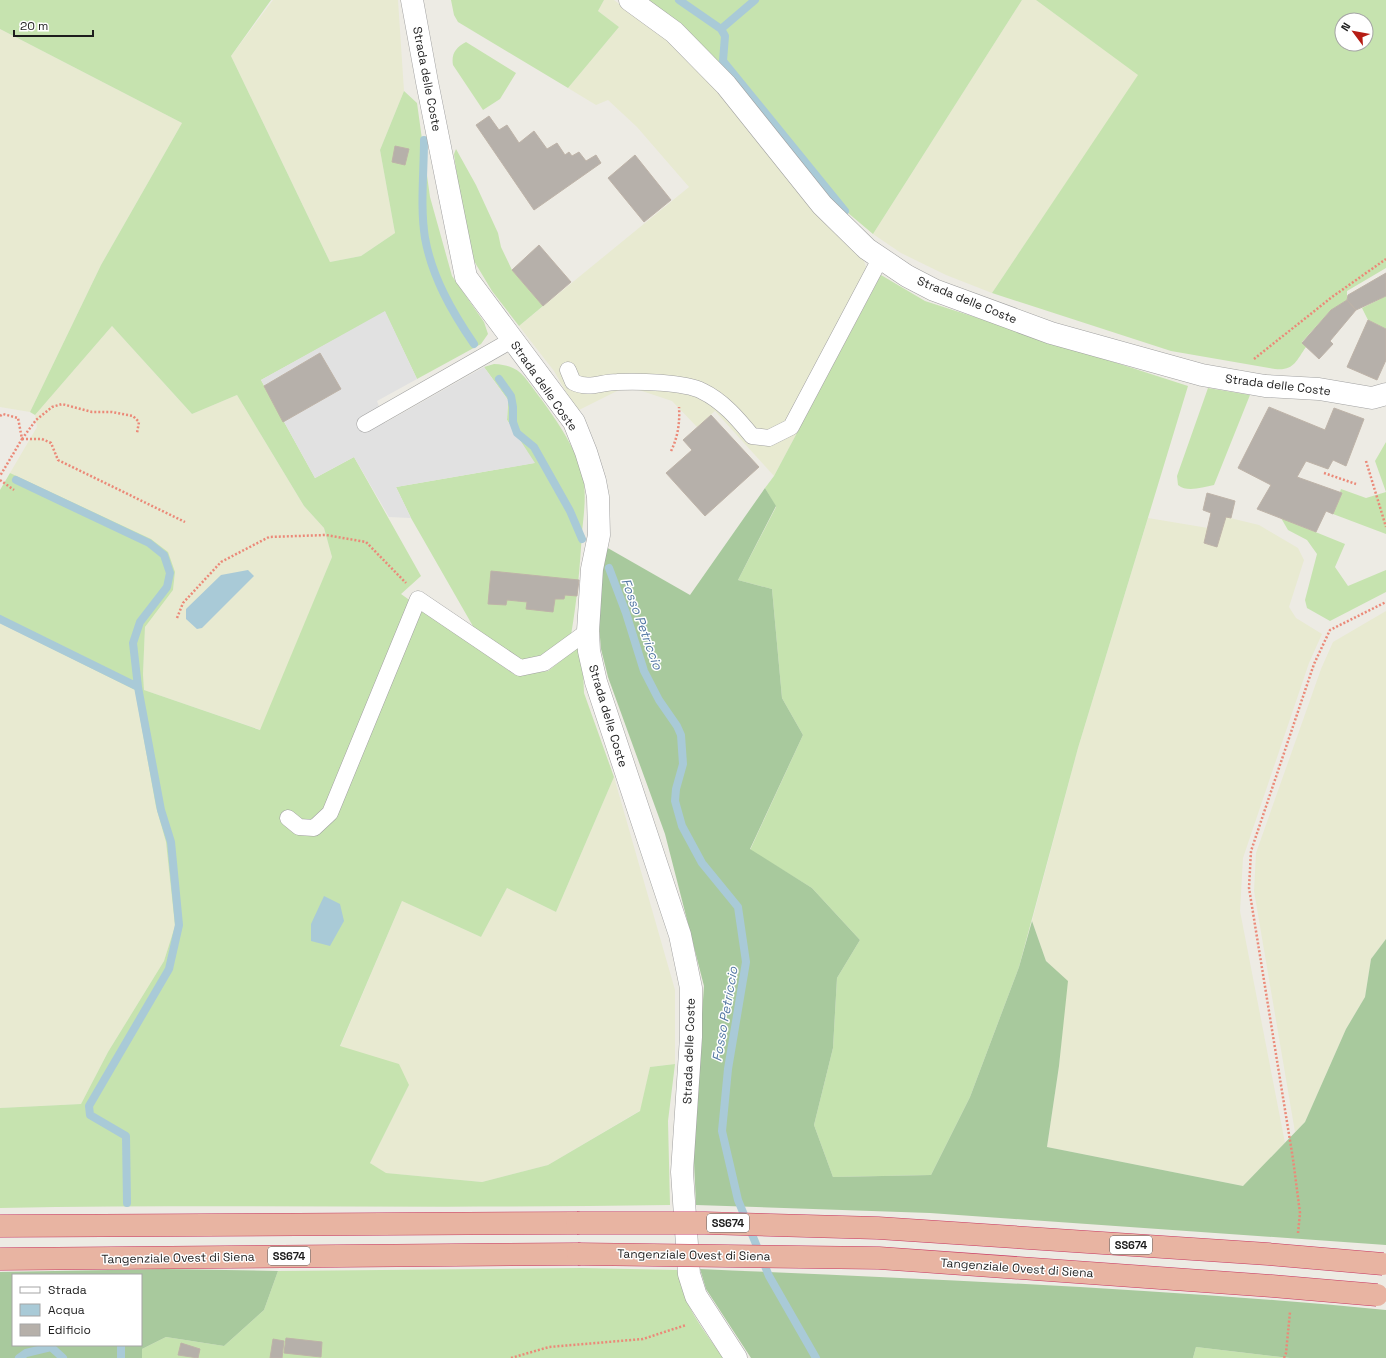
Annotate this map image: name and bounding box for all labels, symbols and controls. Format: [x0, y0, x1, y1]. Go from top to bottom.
scale bar [14, 12, 93, 38]
north arrow [1334, 12, 1374, 52]
text: 20 m [20, 18, 48, 34]
text: N [1338, 20, 1353, 34]
street label: Strada delle Coste [409, 25, 445, 133]
street label: Strada delle Coste [915, 273, 1019, 327]
street label: Strada delle Coste [507, 338, 581, 434]
street label: Strada delle Coste [1224, 371, 1332, 399]
water label: Fosso Petriccio [618, 576, 667, 673]
street label: Strada delle Coste [585, 663, 631, 769]
water label: Fosso Petriccio [708, 964, 742, 1063]
street label: Strada delle Coste [679, 998, 699, 1104]
road number: SS674 [707, 1214, 749, 1232]
road number: SS674 [1110, 1236, 1152, 1254]
street label: Tangenziale Ovest di Siena [617, 1246, 771, 1264]
road number: SS674 [268, 1247, 310, 1265]
street label: Tangenziale Ovest di Siena [101, 1249, 255, 1267]
street label: Tangenziale Ovest di Siena [940, 1255, 1094, 1281]
legend [12, 1274, 142, 1346]
text: Strada [48, 1282, 87, 1298]
text: Acqua [48, 1302, 85, 1318]
text: Edificio [48, 1322, 91, 1338]

